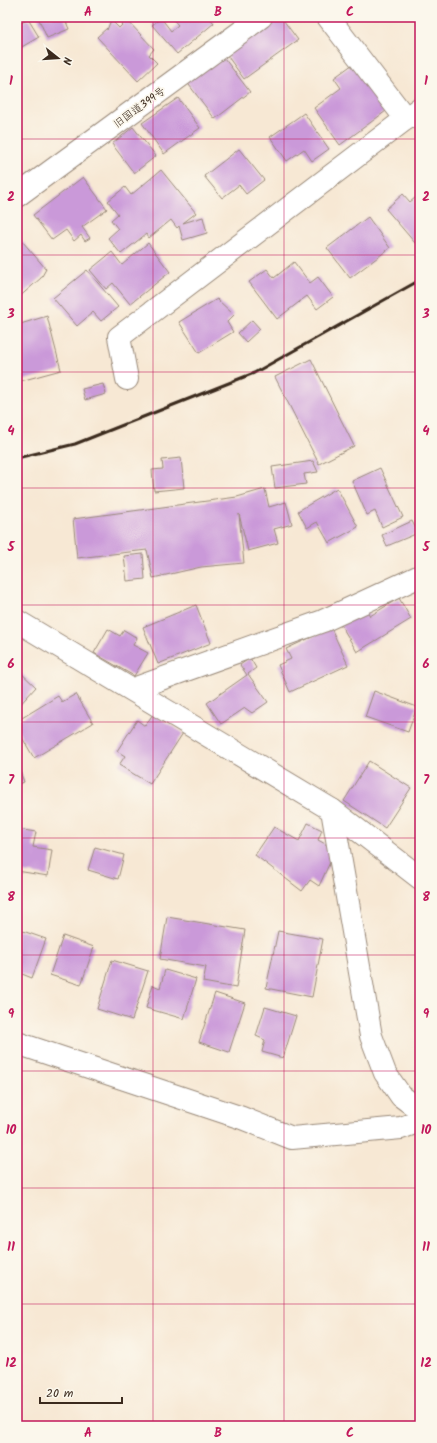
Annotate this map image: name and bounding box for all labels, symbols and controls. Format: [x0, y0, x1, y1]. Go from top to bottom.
text: A [84, 2, 92, 23]
text: B [214, 2, 222, 23]
text: C [346, 2, 354, 23]
north arrow [38, 38, 78, 78]
text: N [57, 55, 76, 67]
text: 1 [9, 71, 13, 92]
text: 1 [424, 71, 428, 92]
street label: 旧国道399号 [110, 83, 170, 133]
text: 2 [7, 187, 15, 208]
text: 2 [422, 187, 430, 208]
text: 3 [6, 304, 15, 325]
text: 3 [421, 304, 430, 325]
text: 4 [7, 421, 15, 442]
text: 4 [422, 421, 430, 442]
text: 5 [7, 537, 16, 558]
text: 5 [422, 537, 431, 558]
text: 6 [7, 654, 15, 675]
text: 6 [422, 654, 430, 675]
text: 7 [8, 770, 15, 791]
text: 7 [423, 770, 430, 791]
text: 8 [7, 887, 15, 908]
text: 8 [422, 887, 430, 908]
text: 9 [8, 1004, 15, 1025]
text: 9 [423, 1004, 430, 1025]
text: 10 [6, 1120, 17, 1141]
text: 10 [421, 1120, 432, 1141]
text: 11 [7, 1237, 15, 1258]
text: 11 [422, 1237, 430, 1258]
text: 12 [5, 1353, 17, 1374]
text: 12 [420, 1353, 432, 1374]
scale bar [40, 1379, 122, 1405]
text: 20 m [46, 1384, 74, 1403]
text: A [84, 1423, 92, 1443]
text: B [214, 1423, 222, 1443]
text: C [346, 1423, 354, 1443]

